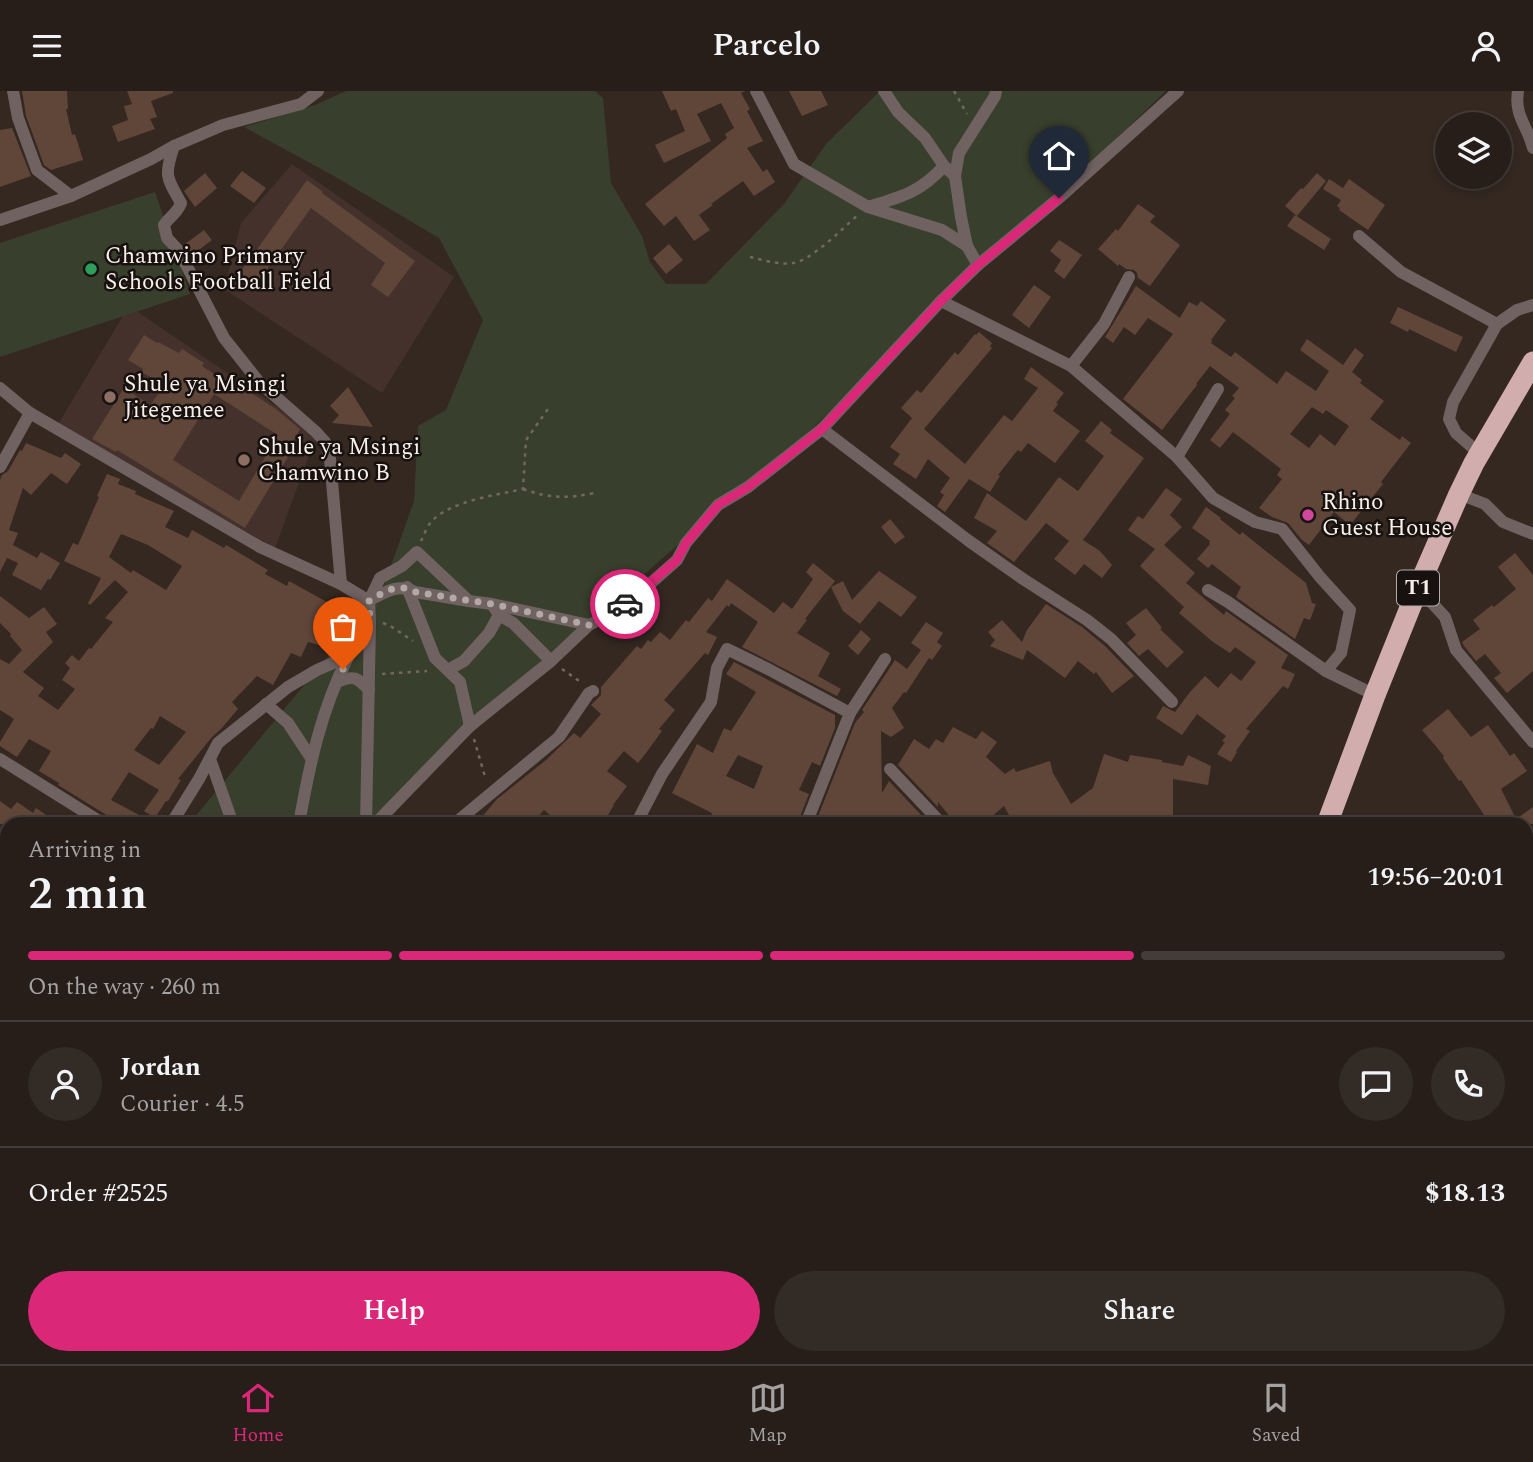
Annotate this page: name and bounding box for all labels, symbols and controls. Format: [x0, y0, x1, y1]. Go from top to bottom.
text: Parcelo [712, 21, 821, 70]
icon: menu [28, 27, 66, 65]
icon: person [1467, 27, 1505, 65]
map controls [1435, 112, 1512, 189]
button: layers [1435, 112, 1512, 189]
pin [1029, 126, 1089, 198]
icon: home [1040, 137, 1078, 175]
place label: Chamwino Primary Schools Football Field [105, 239, 331, 300]
marker: Chamwino Primary Schools Football Field [83, 261, 99, 277]
place label: Shule ya Msingi Jitegemee [124, 367, 286, 428]
marker: Shule ya Msingi Jitegemee [102, 389, 118, 405]
place label: Shule ya Msingi Chamwino B [258, 430, 420, 491]
marker: Shule ya Msingi Chamwino B [236, 452, 252, 468]
place label: Rhino Guest House [1322, 485, 1452, 546]
marker: Rhino Guest House [1300, 507, 1316, 523]
courier [590, 569, 660, 639]
road number: T1 [1397, 571, 1439, 605]
icon: car [606, 585, 644, 623]
pin [313, 597, 373, 669]
icon: bag [324, 608, 362, 646]
text: Arriving in [28, 833, 141, 868]
text: 19:56–20:01 [1367, 857, 1505, 897]
text: 2 min [28, 859, 147, 929]
text: On the way · 260 m [28, 970, 221, 1005]
button: person [28, 1047, 102, 1121]
text: Jordan [120, 1047, 201, 1087]
button: chat [1339, 1047, 1413, 1121]
button: phone [1431, 1047, 1505, 1121]
text: Courier · 4.5 [120, 1087, 245, 1122]
text: Order #2525 [28, 1173, 168, 1213]
text: $18.13 [1425, 1173, 1505, 1213]
button: Help [28, 1271, 760, 1351]
button: Share [774, 1271, 1505, 1351]
tab: Home [232, 1379, 284, 1450]
tab: Map [749, 1379, 787, 1450]
tab: Saved [1252, 1379, 1301, 1450]

